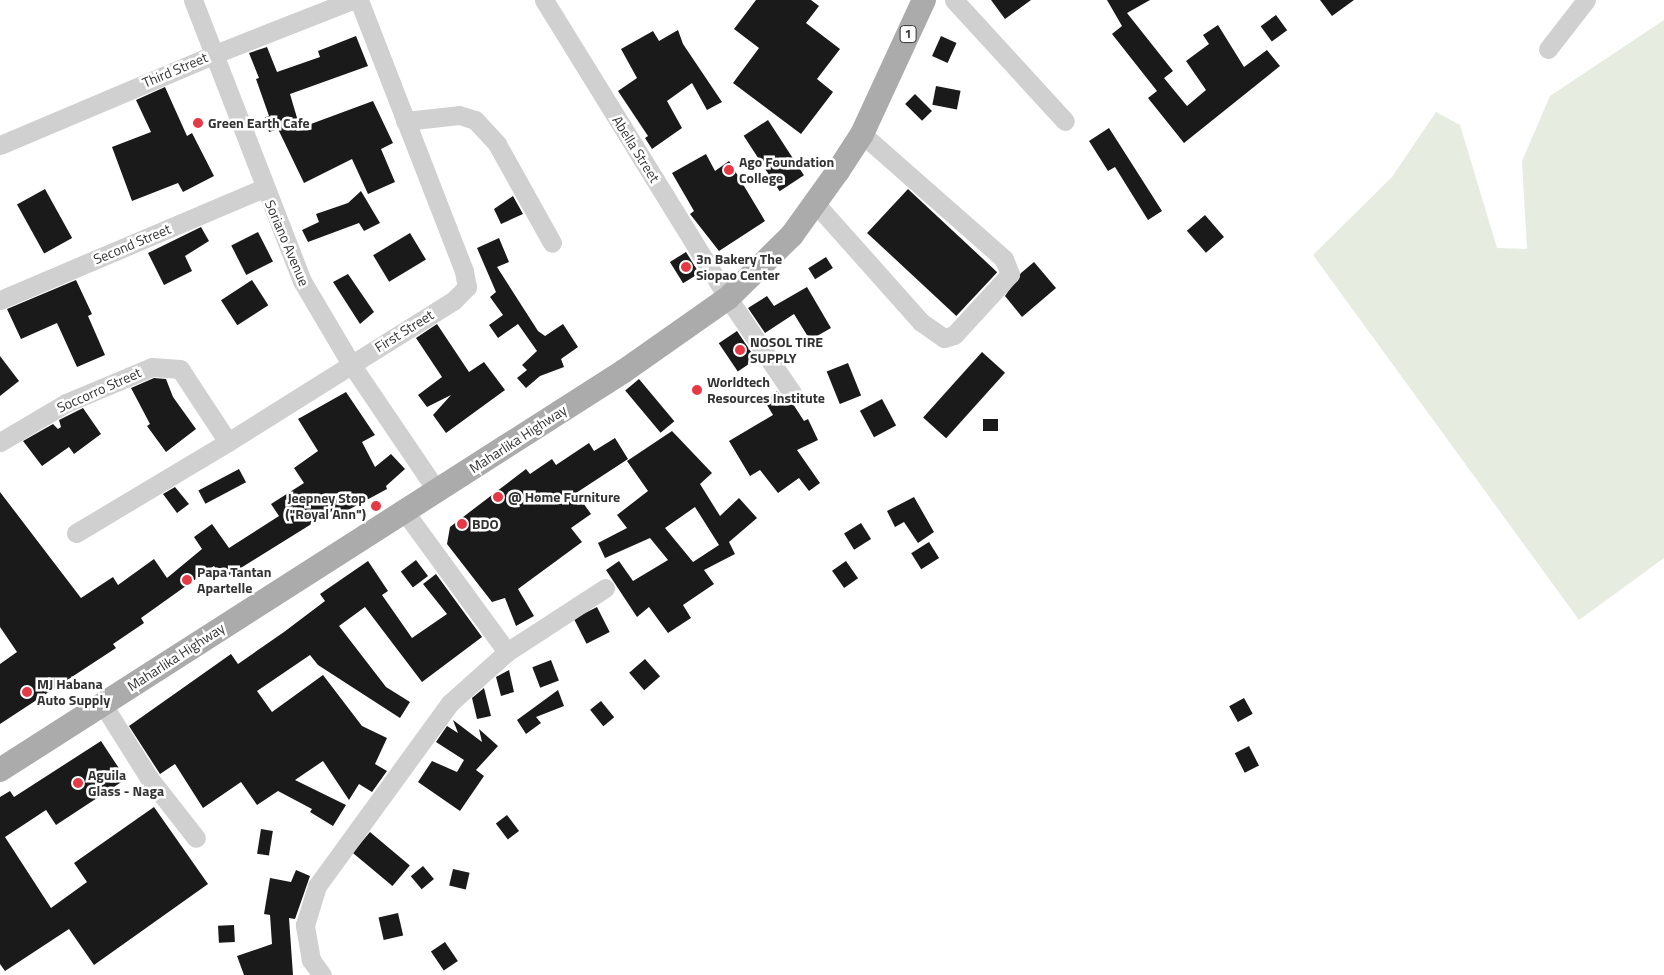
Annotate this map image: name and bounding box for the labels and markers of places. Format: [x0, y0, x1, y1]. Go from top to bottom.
place label: Green Earth Cafe [208, 115, 310, 131]
marker: Green Earth Cafe [192, 117, 204, 129]
place label: Ago Foundation College [739, 154, 834, 186]
marker: Ago Foundation College [723, 164, 735, 176]
place label: 3n Bakery The Siopao Center [696, 251, 782, 284]
marker: 3n Bakery The Siopao Center [680, 261, 692, 273]
place label: NOSOL TIRE SUPPLY [750, 334, 823, 367]
marker: NOSOL TIRE SUPPLY [734, 344, 746, 356]
place label: Worldtech Resources Institute [707, 374, 825, 407]
marker: Worldtech Resources Institute [691, 384, 703, 396]
place label: @ Home Furniture [508, 489, 620, 505]
place label: Jeepney Stop ("Royal Ann") [285, 490, 366, 522]
marker: @ Home Furniture [492, 491, 504, 503]
marker: Jeepney Stop ("Royal Ann") [370, 500, 382, 512]
place label: BDO [472, 516, 499, 532]
marker: BDO [456, 518, 468, 530]
place label: Papa Tantan Apartelle [197, 564, 271, 596]
marker: Papa Tantan Apartelle [181, 574, 193, 586]
place label: MJ Habana Auto Supply [37, 676, 110, 709]
marker: MJ Habana Auto Supply [21, 686, 33, 698]
place label: Aguila Glass - Naga [88, 767, 164, 800]
marker: Aguila Glass - Naga [72, 777, 84, 789]

